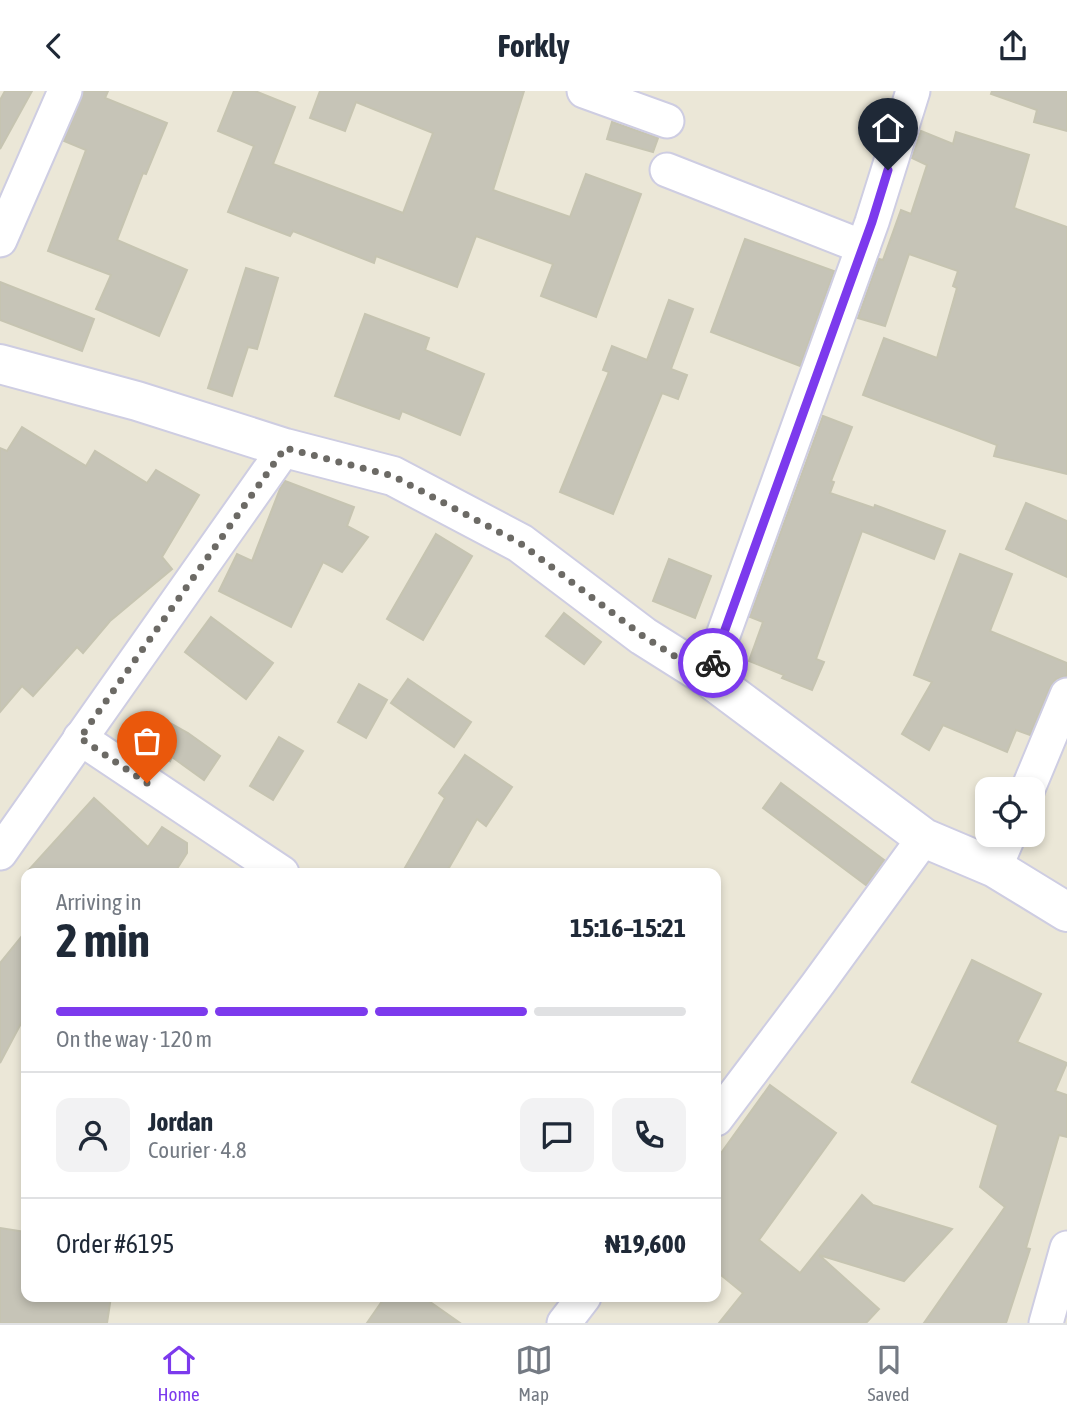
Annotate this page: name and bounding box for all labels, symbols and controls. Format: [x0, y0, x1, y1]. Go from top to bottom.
icon: back [35, 27, 73, 65]
text: Forkly [497, 27, 570, 64]
icon: share [994, 27, 1032, 65]
pin [858, 98, 918, 170]
icon: home [869, 109, 907, 147]
courier [678, 628, 748, 698]
icon: bike [694, 644, 732, 682]
pin [117, 711, 177, 783]
icon: bag [128, 722, 166, 760]
map controls [975, 777, 1045, 847]
button: locate [975, 777, 1045, 847]
text: Arriving in [56, 889, 142, 915]
text: 15:16–15:21 [570, 913, 686, 943]
text: 2 min [56, 914, 150, 967]
text: On the way · 120 m [56, 1026, 212, 1052]
button: person [56, 1098, 130, 1172]
button: chat [520, 1098, 594, 1172]
button: phone [612, 1098, 686, 1172]
text: Jordan [148, 1107, 213, 1137]
text: Courier · 4.8 [148, 1137, 247, 1163]
text: Order #6195 [56, 1229, 175, 1259]
text: ₦19,600 [605, 1229, 686, 1259]
tab: Home [157, 1341, 200, 1405]
tab: Map [515, 1341, 553, 1405]
tab: Saved [868, 1341, 910, 1405]

